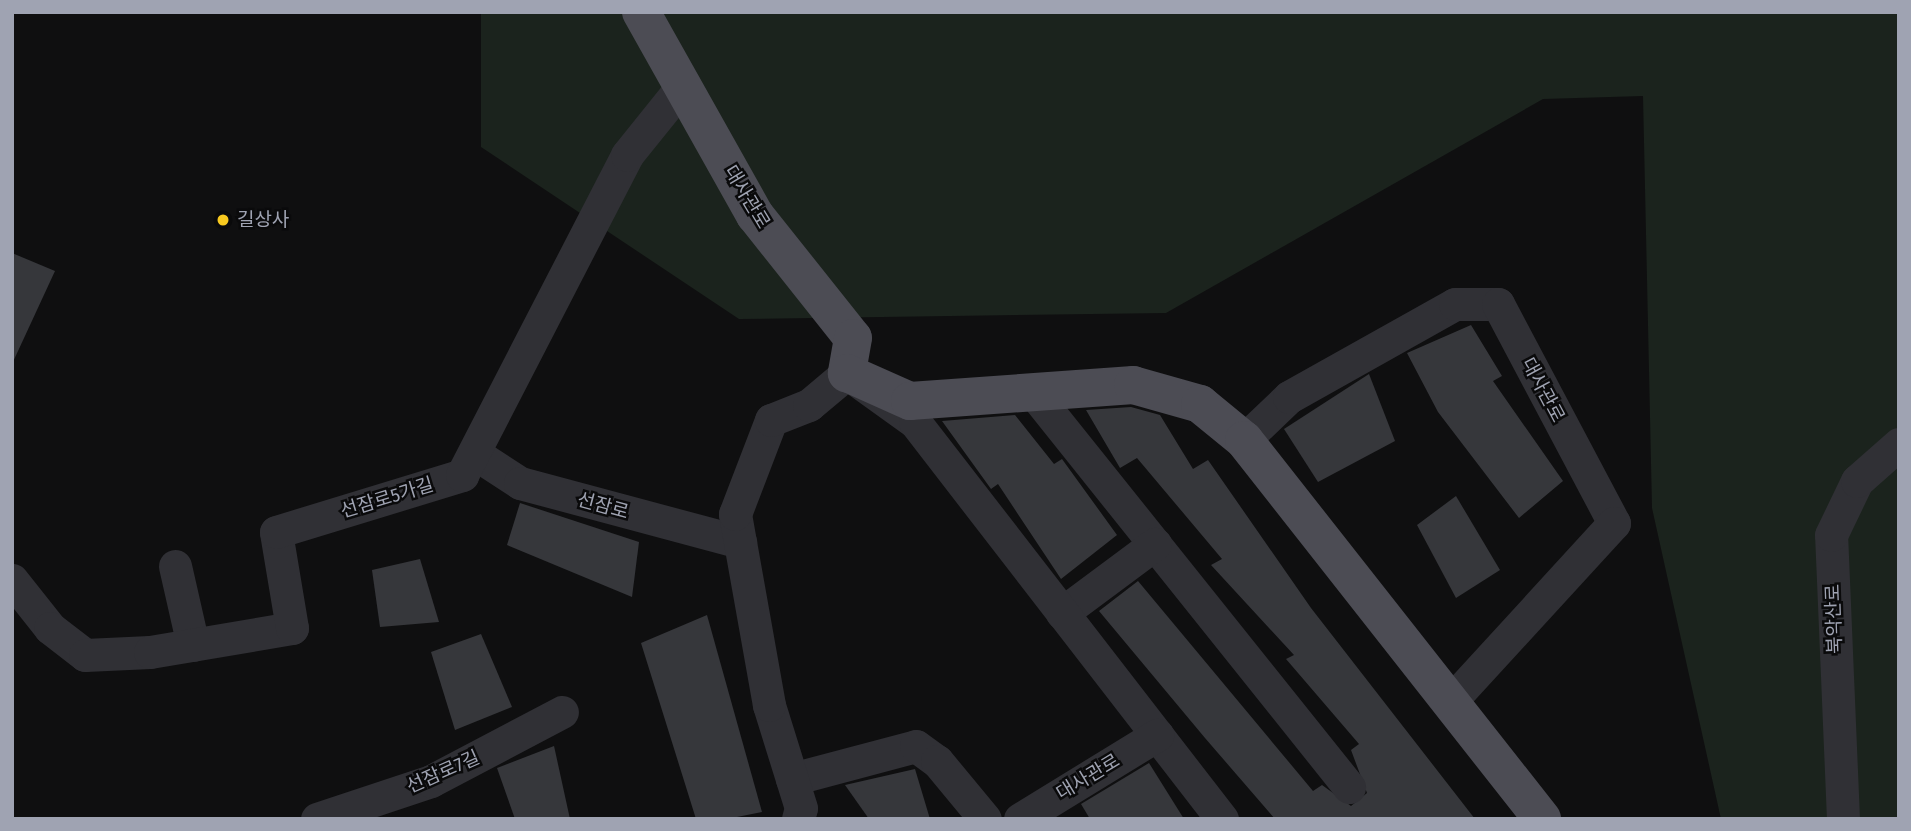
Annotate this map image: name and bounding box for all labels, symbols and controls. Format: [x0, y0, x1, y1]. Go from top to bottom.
street label: 대사관로 [719, 161, 775, 233]
place label: 길상사 [237, 209, 289, 231]
marker: 길상사 [215, 212, 231, 228]
street label: 대사관로 [1517, 354, 1569, 426]
street label: 선잠로5가길 [338, 473, 436, 523]
street label: 선잠로 [575, 488, 631, 524]
street label: 북악산로 [1821, 584, 1847, 654]
street label: 선잠로7길 [403, 746, 483, 798]
street label: 대사관로 [1052, 749, 1124, 805]

